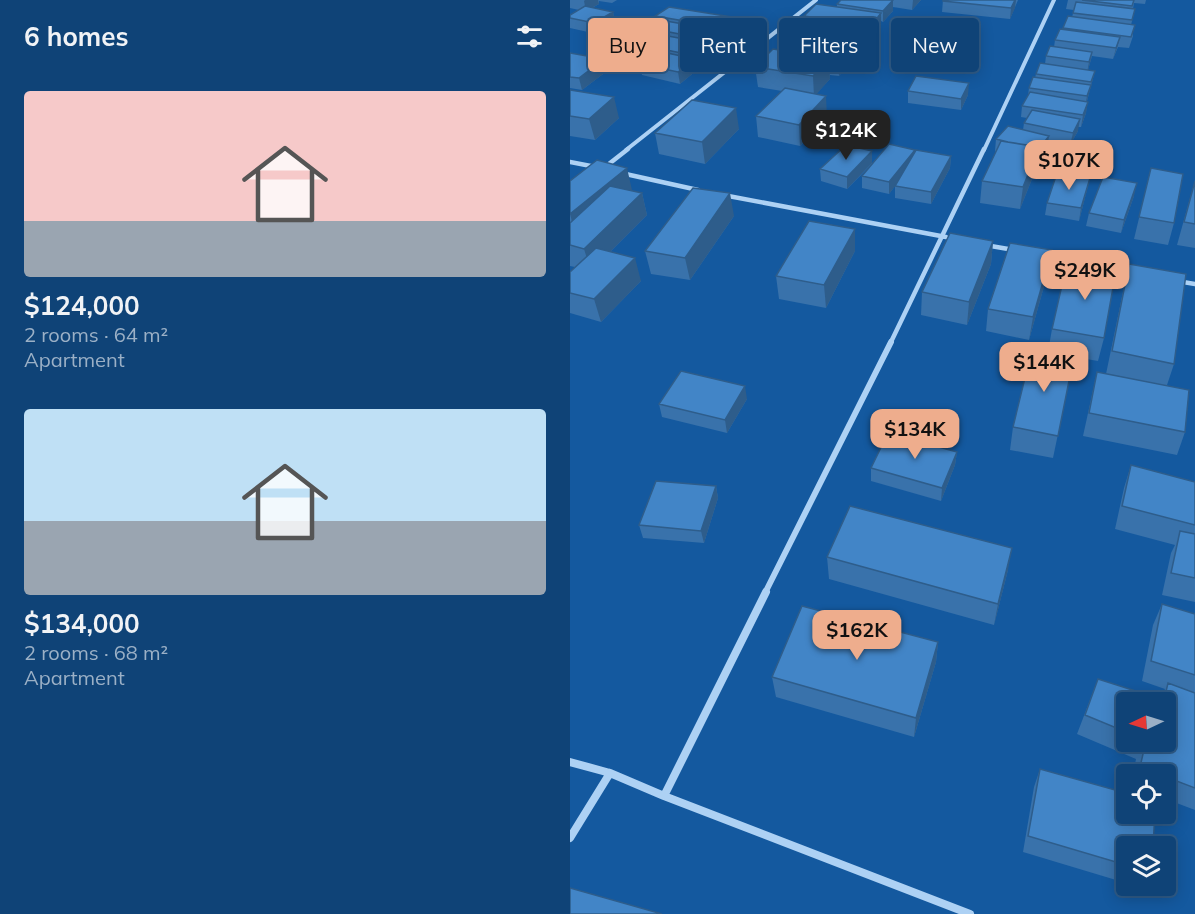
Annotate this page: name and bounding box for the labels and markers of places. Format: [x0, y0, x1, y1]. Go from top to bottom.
pin: $124K [804, 110, 888, 161]
pin: $107K [1027, 140, 1111, 191]
pin: $249K [1043, 250, 1127, 301]
pin: $144K [1002, 342, 1086, 393]
pin: $134K [873, 409, 957, 460]
pin: $162K [815, 610, 899, 661]

